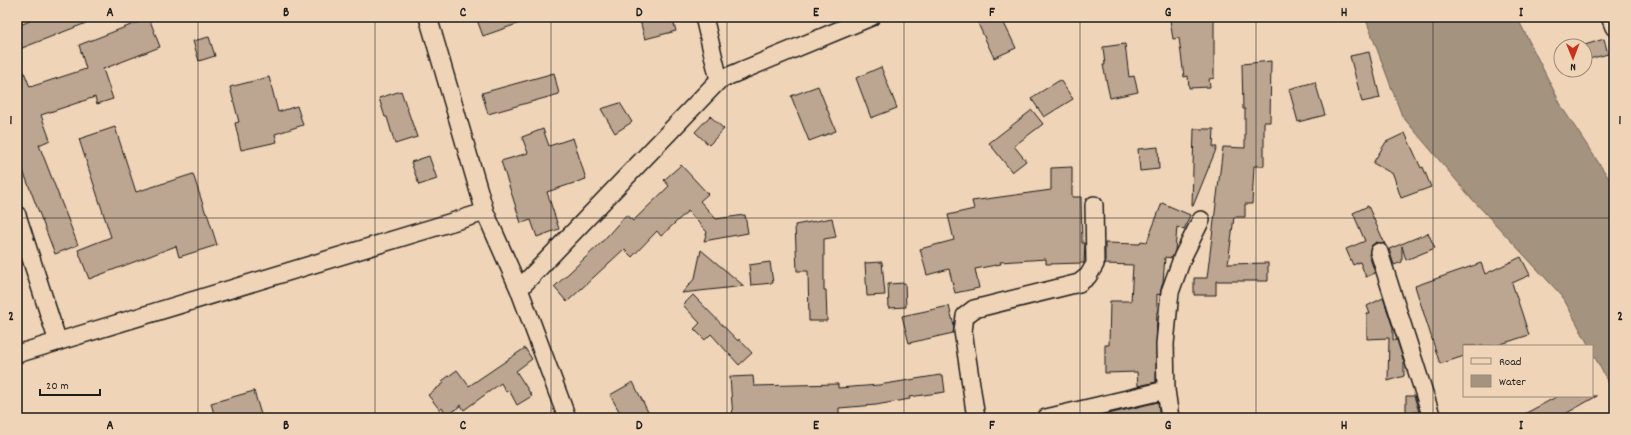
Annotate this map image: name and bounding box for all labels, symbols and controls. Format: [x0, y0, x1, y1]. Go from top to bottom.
text: A [106, 4, 114, 23]
text: B [283, 4, 289, 23]
text: C [460, 4, 467, 23]
text: D [636, 4, 643, 23]
text: E [813, 4, 820, 23]
text: F [989, 4, 995, 23]
text: G [1165, 4, 1172, 23]
text: H [1341, 4, 1348, 23]
text: I [1519, 4, 1524, 23]
north arrow [1553, 38, 1593, 78]
text: N [1570, 58, 1576, 74]
text: 1 [10, 112, 13, 131]
text: 1 [1619, 112, 1622, 131]
text: 2 [8, 308, 14, 327]
text: 2 [1617, 308, 1623, 327]
legend [1463, 345, 1593, 397]
text: Road [1499, 354, 1521, 371]
scale bar [40, 371, 100, 397]
text: Water [1499, 374, 1526, 391]
text: 20 m [46, 378, 69, 395]
text: A [106, 417, 114, 435]
text: B [283, 417, 289, 435]
text: C [460, 417, 467, 435]
text: D [636, 417, 643, 435]
text: E [813, 417, 820, 435]
text: F [989, 417, 995, 435]
text: G [1165, 417, 1172, 435]
text: H [1341, 417, 1348, 435]
text: I [1519, 417, 1524, 435]

